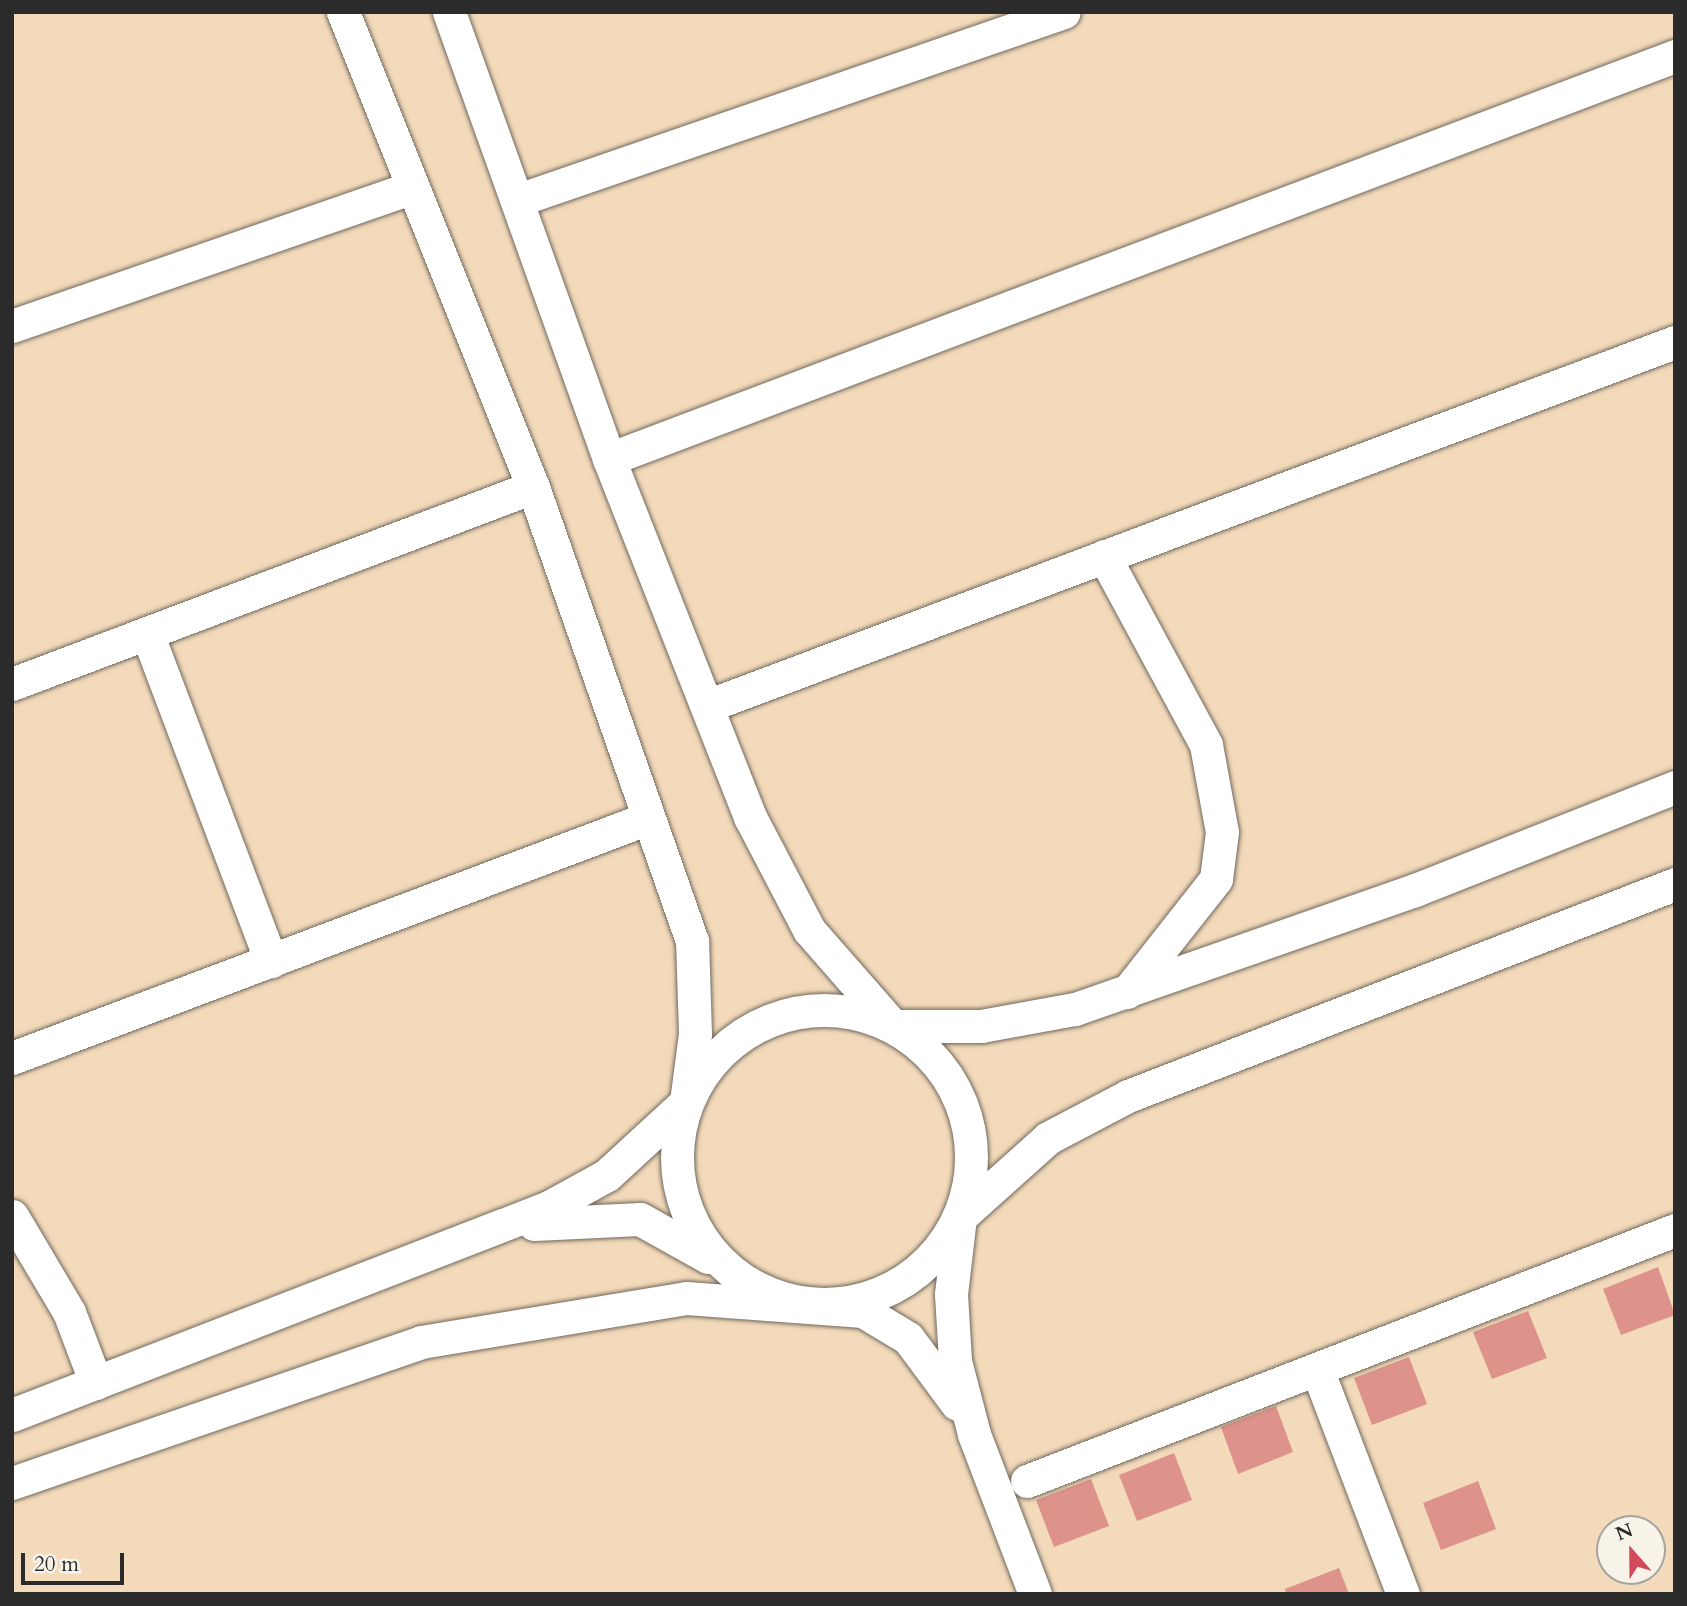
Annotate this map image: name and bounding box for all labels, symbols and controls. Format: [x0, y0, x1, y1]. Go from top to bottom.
north arrow [1596, 1515, 1666, 1585]
text: N [1612, 1517, 1637, 1547]
scale bar [24, 1540, 128, 1584]
text: 20 m [34, 1550, 79, 1579]

